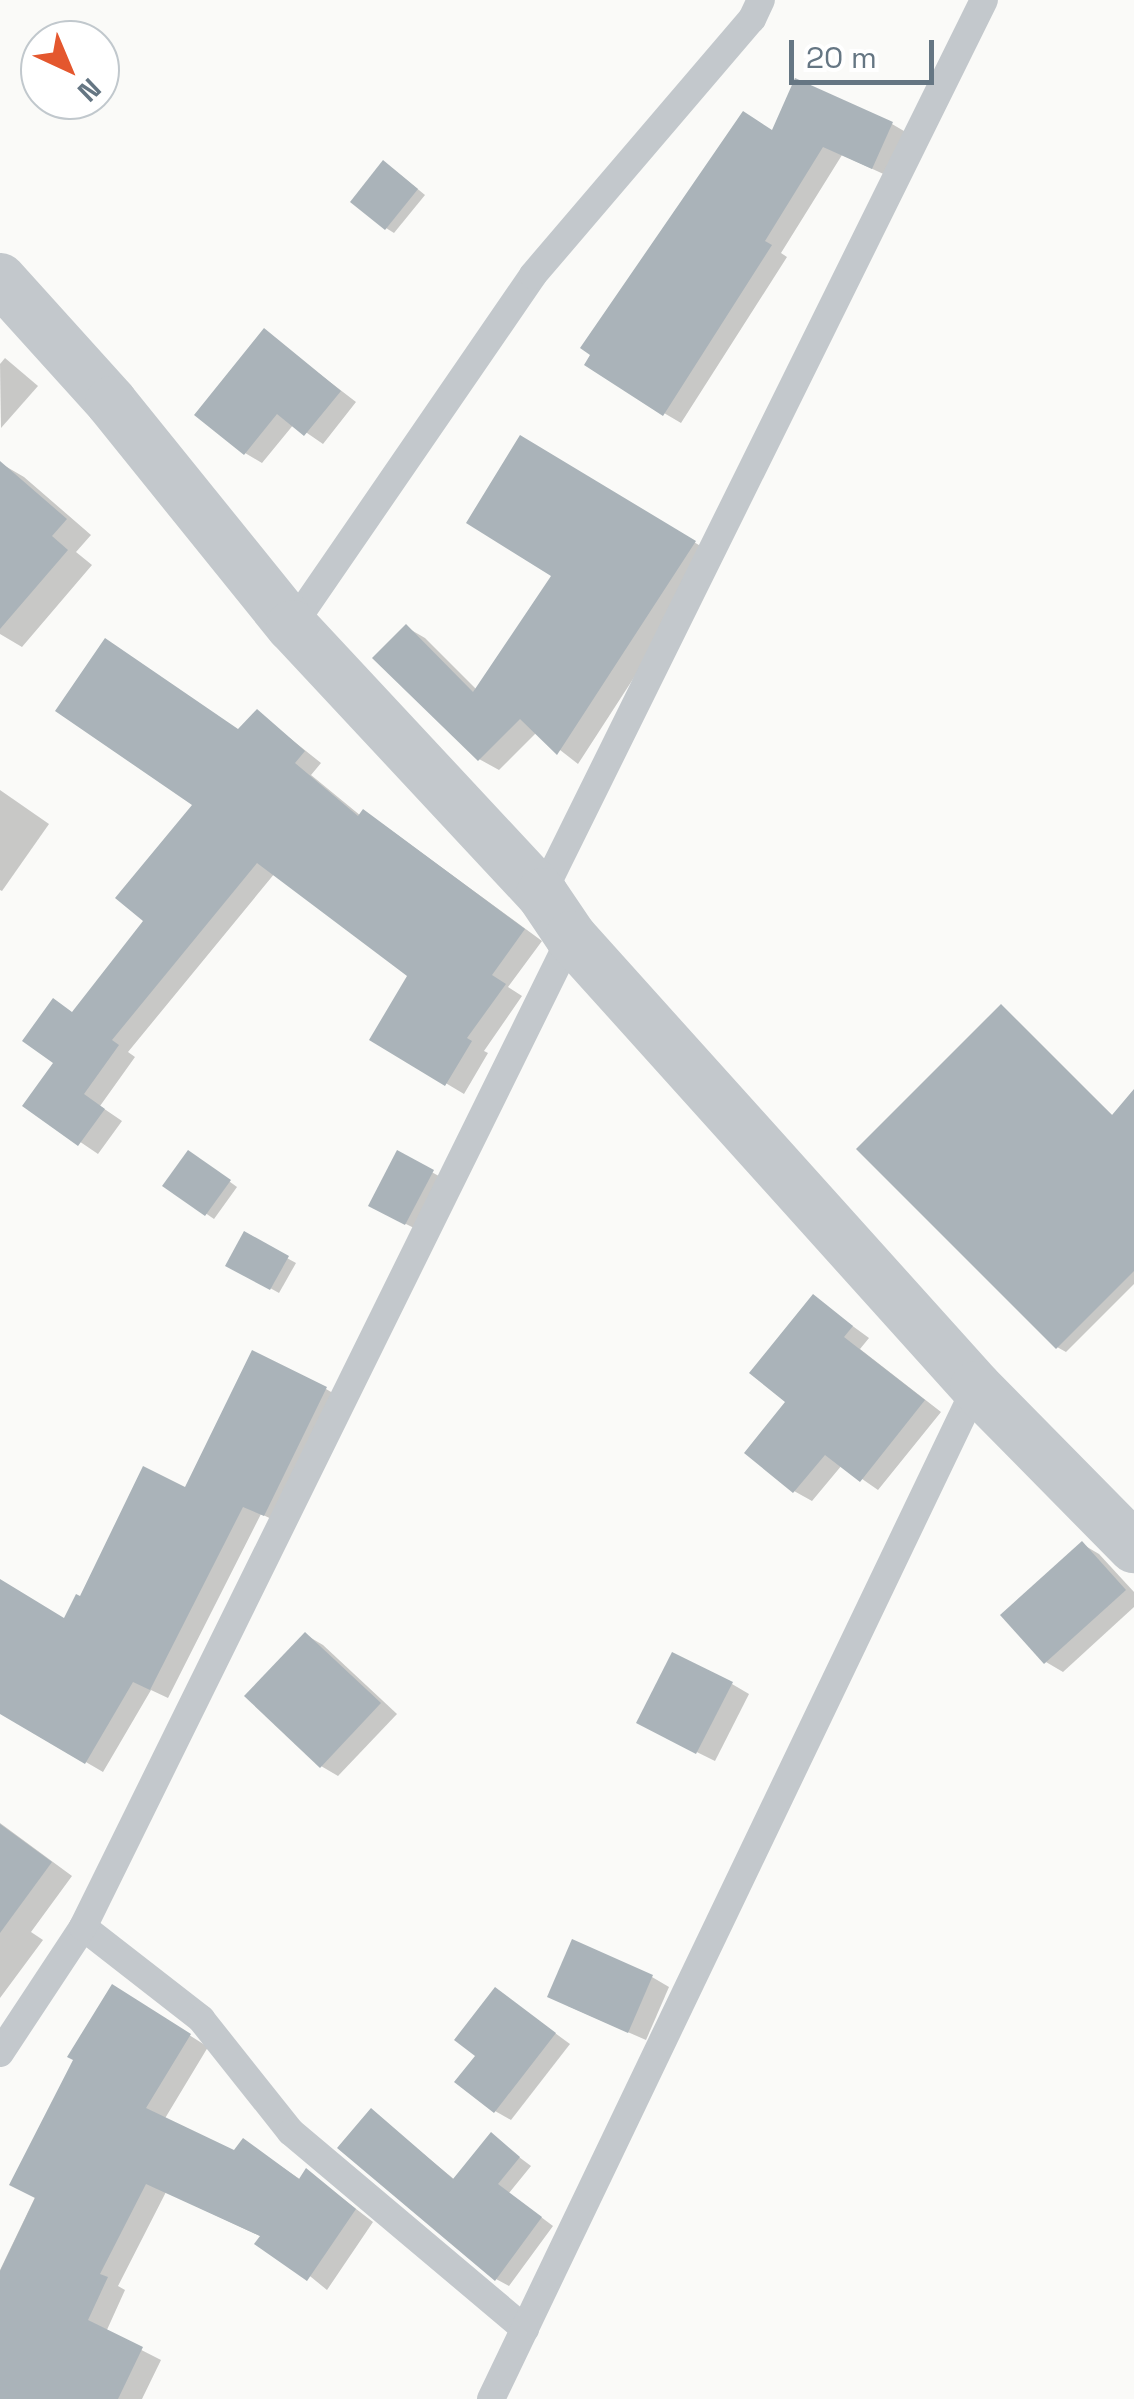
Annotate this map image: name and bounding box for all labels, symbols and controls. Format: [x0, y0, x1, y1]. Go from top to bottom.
north arrow [20, 20, 120, 120]
scale bar [794, 20, 939, 82]
text: 20 m [806, 38, 877, 77]
text: N [70, 71, 109, 110]

